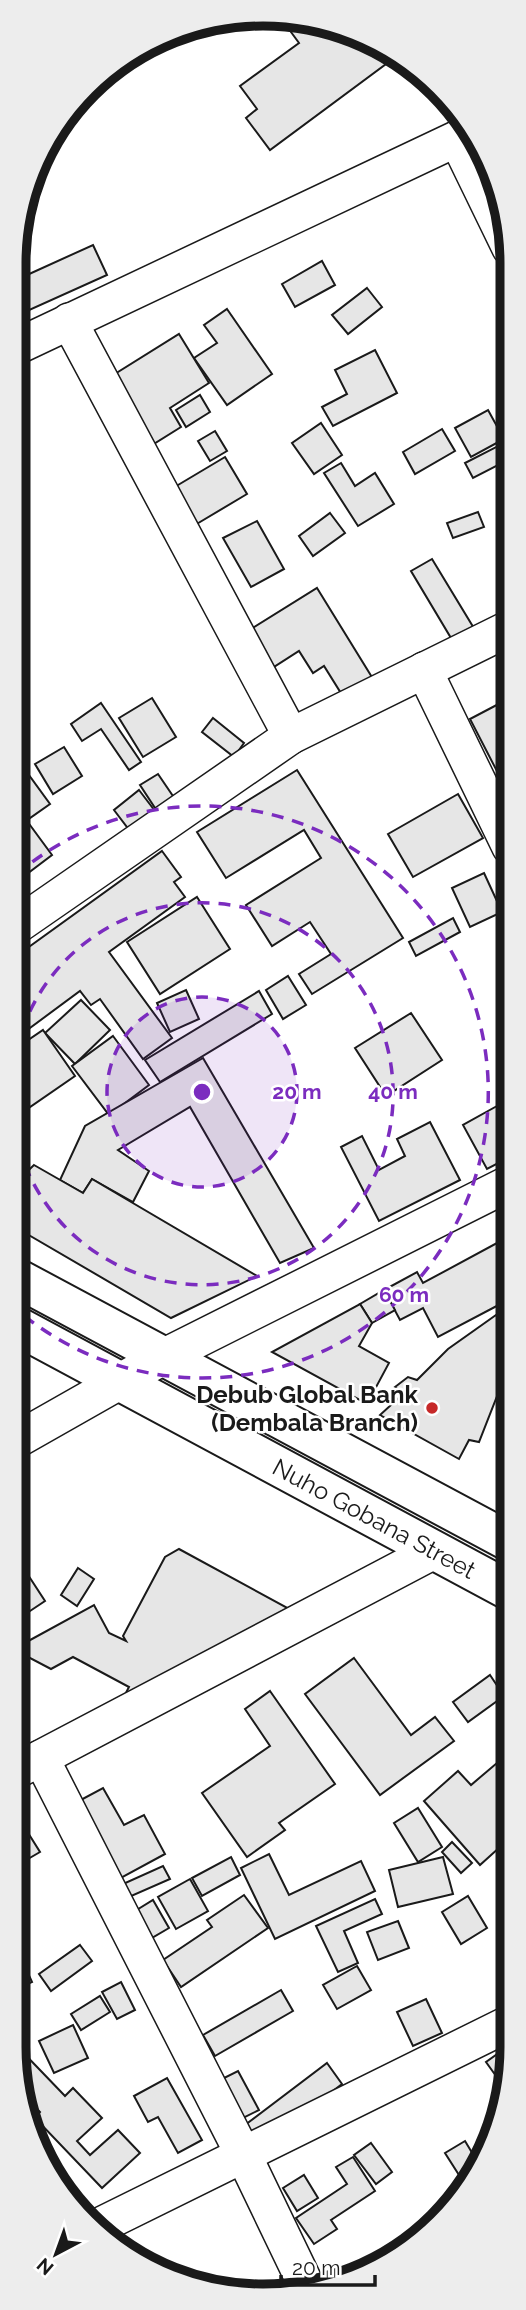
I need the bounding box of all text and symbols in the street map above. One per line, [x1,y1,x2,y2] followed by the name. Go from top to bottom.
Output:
[272,1079,322,1104] text: 20 m
[368,1079,418,1104] text: 40 m
[190,1080,214,1104] centre of rings
[379,1282,429,1307] text: 60 m
[196,1380,419,1437] place label: Debub Global Bank (Dembala Branch)
[424,1400,440,1416] marker: Debub Global Bank (Dembala Branch)
[268,1452,481,1584] street label: Nuho Gobana Street
[21,2219,91,2289] north arrow
[281,2244,376,2288] scale bar
[32,2254,58,2280] text: N
[292,2255,340,2280] text: 20 m

